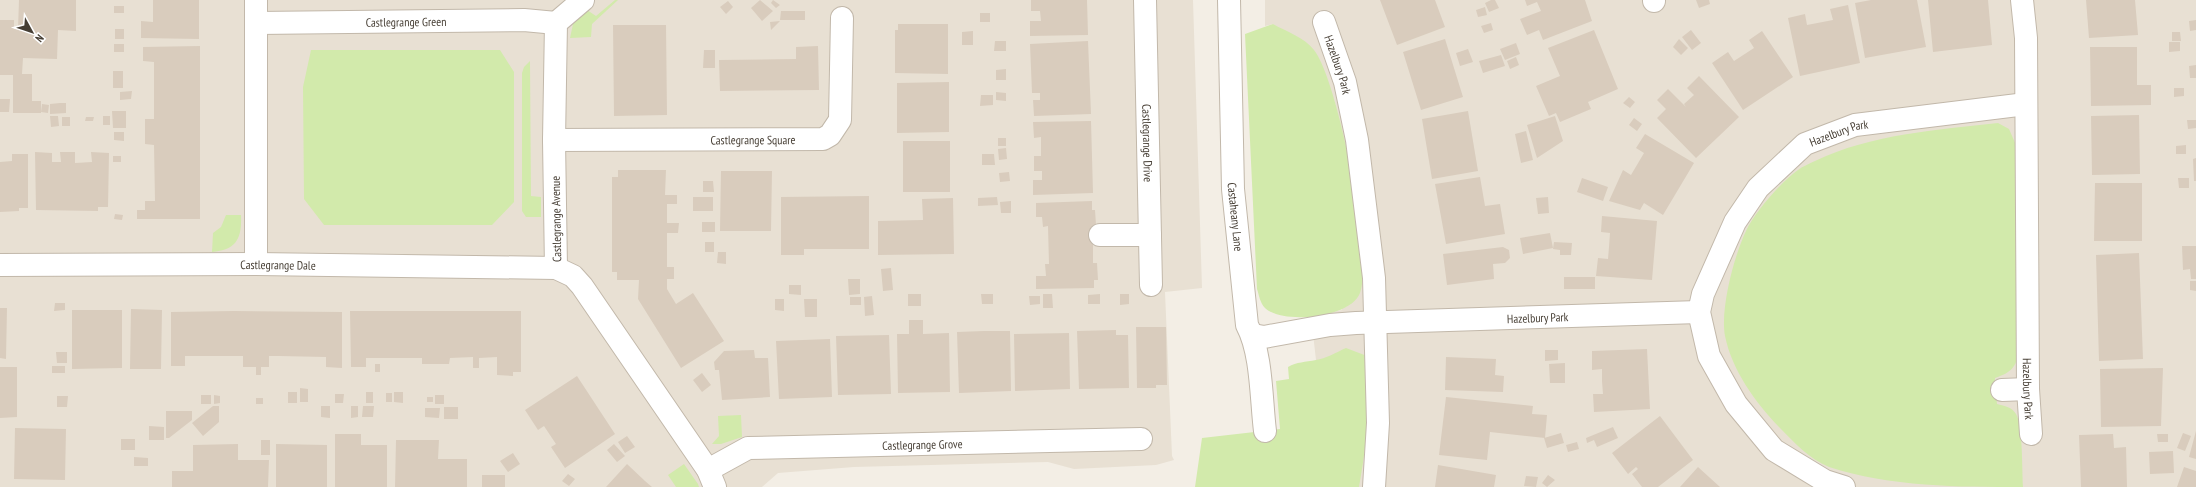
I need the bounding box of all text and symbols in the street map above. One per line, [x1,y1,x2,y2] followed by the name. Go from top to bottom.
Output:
[12,12,52,52] north arrow
[366,13,446,29] street label: Castlegrange Green
[32,32,47,45] text: N
[1322,33,1355,96] street label: Hazelbury Park
[1140,104,1156,182] street label: Castlegrange Drive
[1807,116,1869,149] street label: Hazelbury Park
[710,132,796,147] street label: Castlegrange Square
[548,176,564,262] street label: Castlegrange Avenue
[1225,182,1247,252] street label: Castaheany Lane
[240,256,316,272] street label: Castlegrange Dale
[1507,309,1569,326] street label: Hazelbury Park
[2020,358,2038,420] street label: Hazelbury Park
[882,436,963,452] street label: Castlegrange Grove

